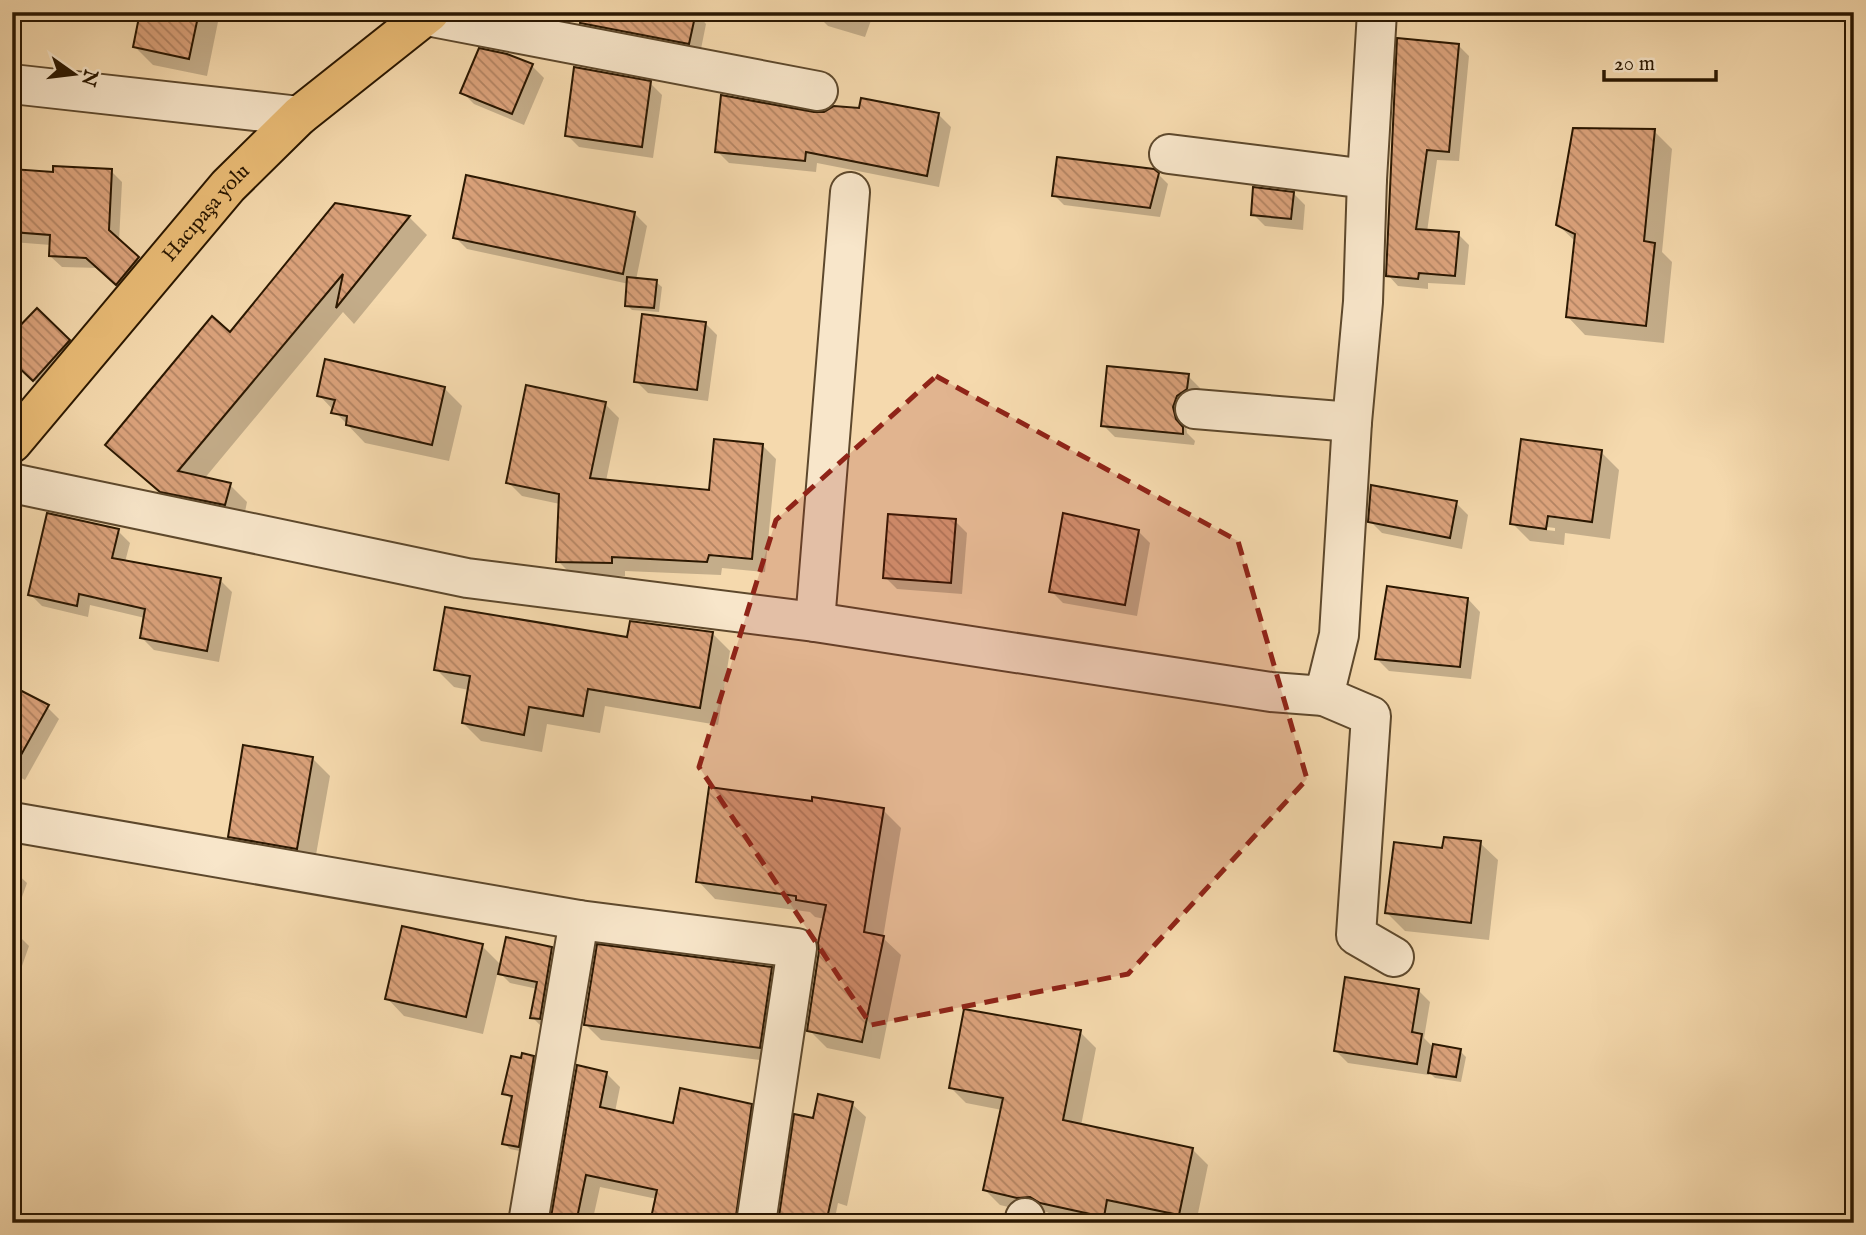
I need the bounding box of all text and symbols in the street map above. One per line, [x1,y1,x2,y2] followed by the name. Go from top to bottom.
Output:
[38,38,108,108] north arrow
[1604,38,1716,82] scale bar
[1614,51,1655,78] text: 20 m
[75,66,102,89] text: N
[156,158,256,268] street label: Hacıpaşa yolu

